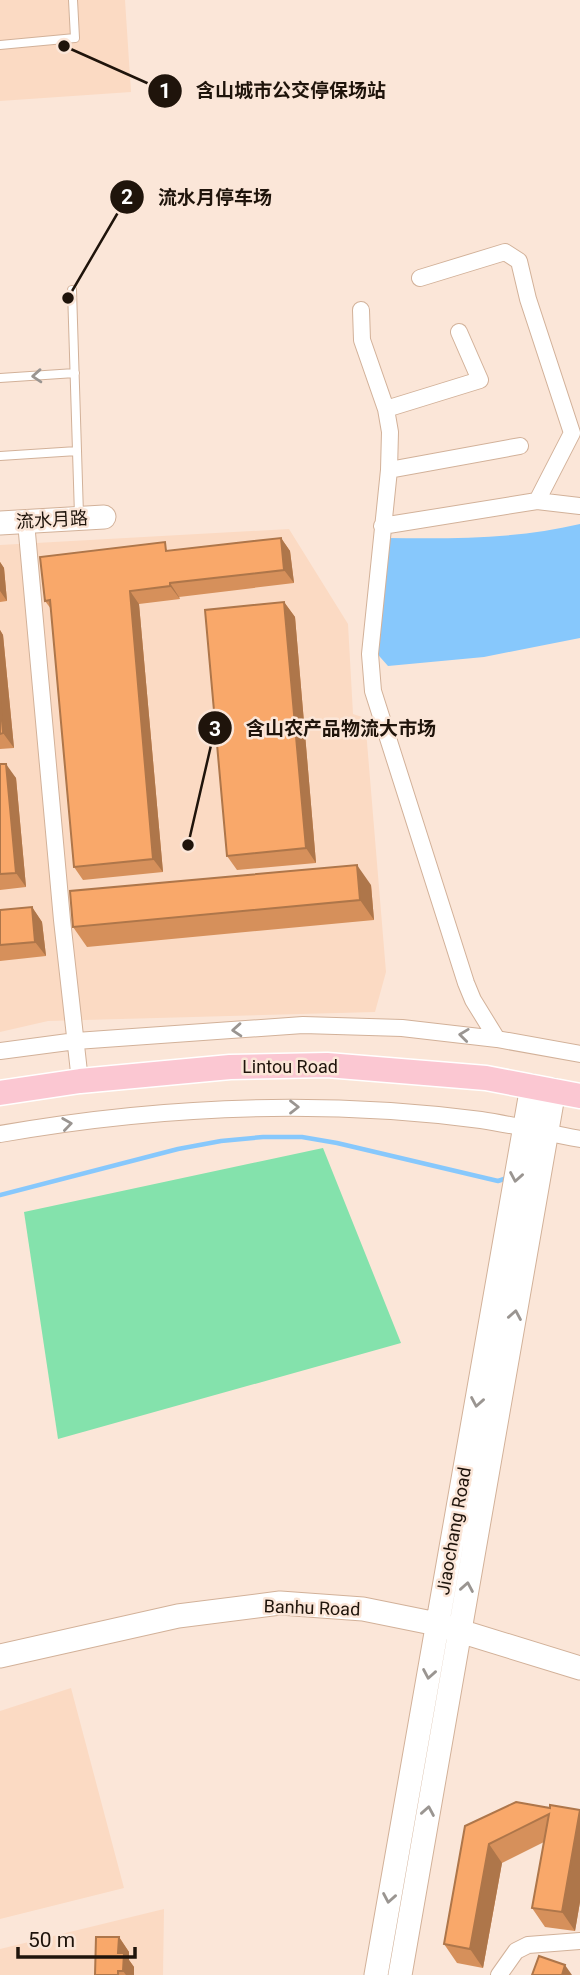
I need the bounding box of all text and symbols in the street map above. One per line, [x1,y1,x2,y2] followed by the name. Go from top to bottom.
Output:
[147,71,400,111] callout: 含山城市公交停保场站
[159,79,171,103] text: 1
[196,79,386,102] text: 含山城市公交停保场站
[109,177,286,217] callout: 流水月停车场
[121,185,133,209] text: 2
[158,186,272,209] text: 流水月停车场
[32,368,43,383] one-way arrow
[15,507,88,532] street label: 流水月路
[197,708,450,748] callout: 含山农产品物流大市场
[209,717,221,741] text: 3
[246,717,436,740] text: 含山农产品物流大市场
[232,1022,243,1037] one-way arrow
[458,1028,470,1043] one-way arrow
[242,1056,338,1077] street label: Lintou Road
[289,1099,300,1115] one-way arrow
[62,1117,73,1132] one-way arrow
[509,1172,524,1183] one-way arrow
[507,1309,522,1321] one-way arrow
[470,1395,485,1407] one-way arrow
[432,1465,475,1596] street label: Jiaochang Road
[459,1581,474,1593] one-way arrow
[263,1595,361,1620] street label: Banhu Road
[422,1668,437,1680] one-way arrow
[420,1805,435,1817] one-way arrow
[382,1892,397,1904] one-way arrow
[18,1916,135,1960] scale bar
[28,1928,75,1952] text: 50 m

